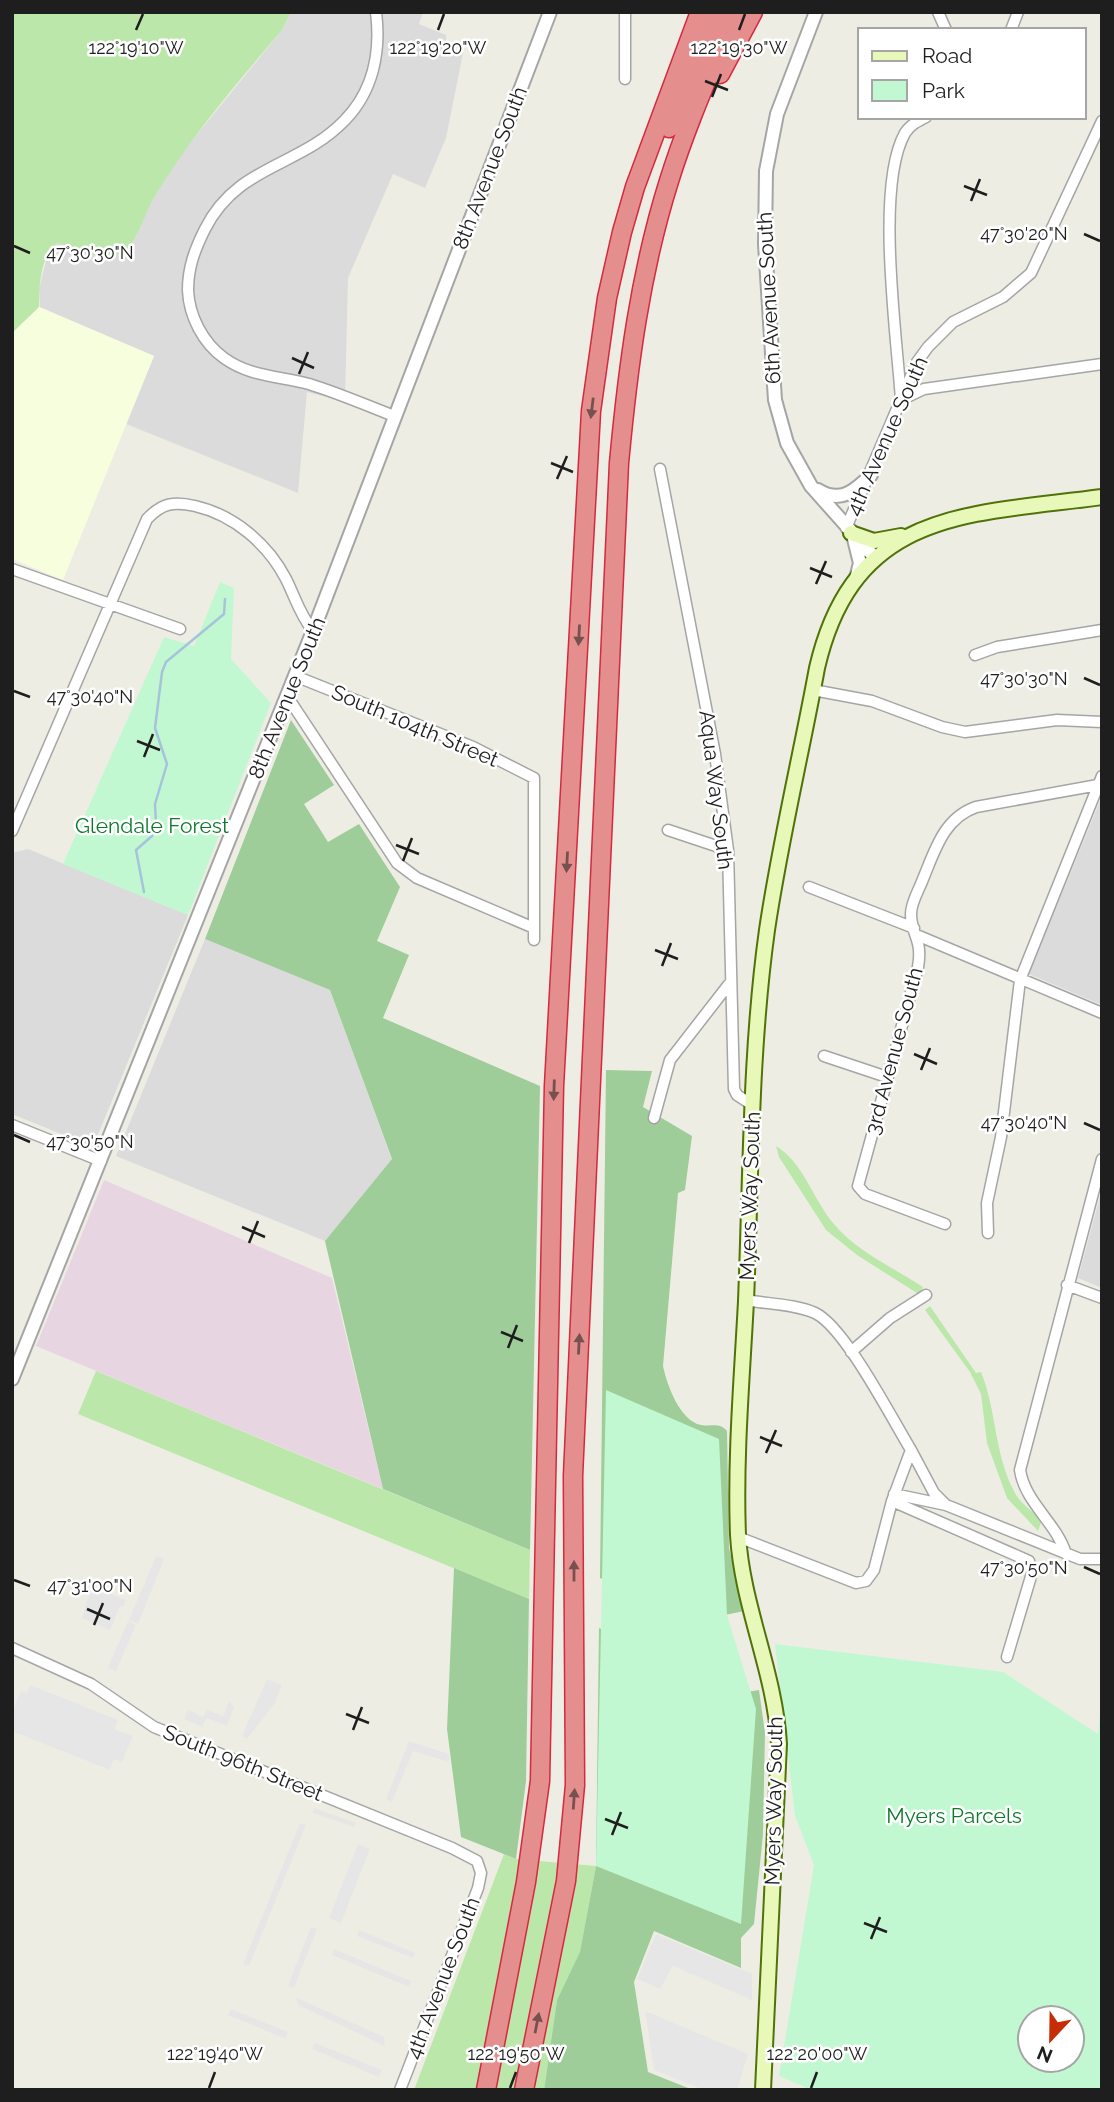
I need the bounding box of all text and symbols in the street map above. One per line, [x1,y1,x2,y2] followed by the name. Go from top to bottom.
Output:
[858,28,1086,119] legend
[88,37,184,58] text: 122°19'10"W
[390,37,487,58] text: 122°19'20"W
[691,37,788,58] text: 122°19'30"W
[922,43,972,68] text: Road
[922,78,965,103] text: Park
[447,83,532,253] street label: 8th Avenue South
[751,211,786,385] street label: 6th Avenue South
[980,223,1068,244] text: 47°30'20"N
[46,242,134,263] text: 47°30'30"N
[840,352,933,519] street label: 4th Avenue South
[586,397,597,419] one-way arrow
[243,613,330,782] street label: 8th Avenue South
[573,625,584,647] one-way arrow
[980,668,1068,689] text: 47°30'30"N
[328,679,502,772] street label: South 104th Street
[47,686,133,707] text: 47°30'40"N
[694,709,739,871] street label: Aqua Way South
[75,813,229,838] park label: Glendale Forest
[561,852,572,874] one-way arrow
[859,965,928,1137] street label: 3rd Avenue South
[548,1079,559,1101] one-way arrow
[734,1111,765,1281] street label: Myers Way South
[981,1112,1067,1133] text: 47°30'40"N
[46,1131,134,1152] text: 47°30'50"N
[574,1333,585,1355] one-way arrow
[980,1557,1068,1578] text: 47°30'50"N
[568,1560,580,1582] one-way arrow
[47,1575,133,1596] text: 47°31'00"N
[760,1716,787,1886] street label: Myers Way South
[160,1719,327,1806] street label: South 96th Street
[569,1787,580,1809] one-way arrow
[886,1803,1022,1828] park label: Myers Parcels
[400,1893,485,2062] street label: 4th Avenue South
[1016,2004,1086,2074] north arrow
[532,2012,543,2034] one-way arrow
[1034,2042,1055,2068] text: N
[167,2043,263,2064] text: 122°19'40"W
[468,2043,565,2064] text: 122°19'50"W
[767,2043,868,2064] text: 122°20'00"W

